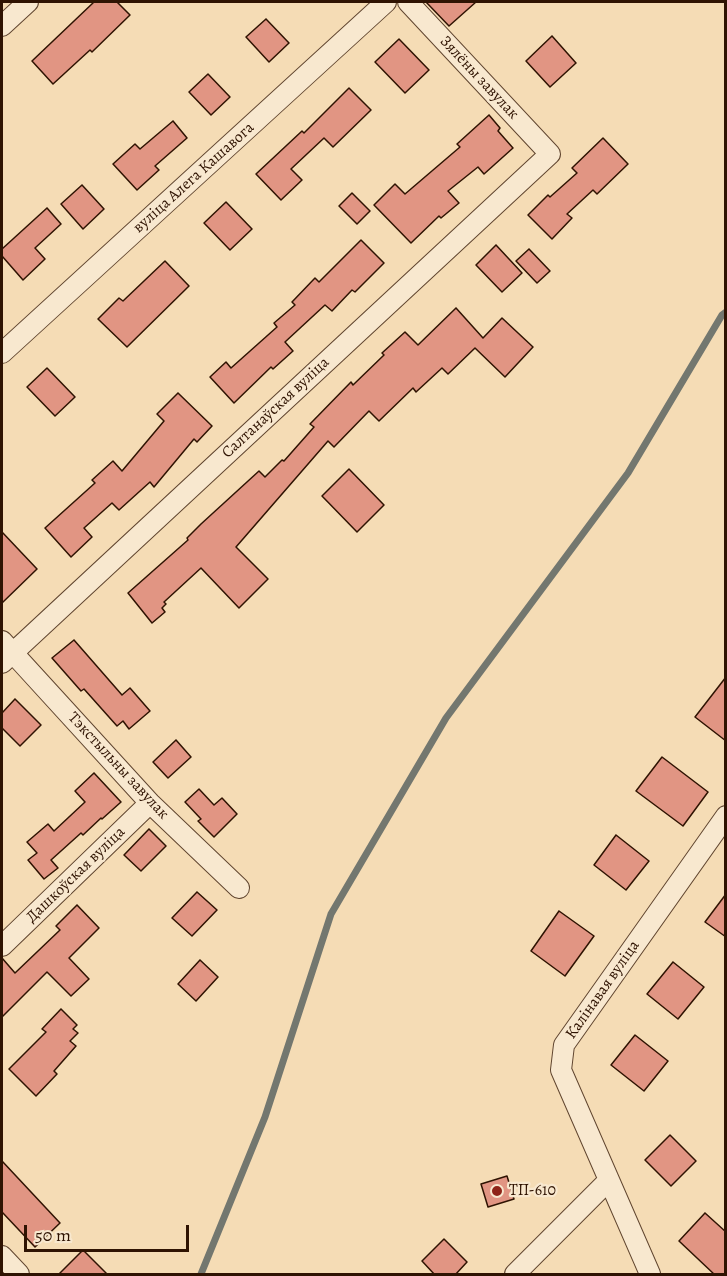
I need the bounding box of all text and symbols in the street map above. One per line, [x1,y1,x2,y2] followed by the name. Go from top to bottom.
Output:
[435,32,523,124] street label: Зялёны завулак
[130,119,258,237] street label: вуліца Алега Кашавога
[218,353,334,463] street label: Салтанаўская вуліца
[63,708,173,824] street label: Тэкстыльны завулак
[22,823,130,927] street label: Дашкоўская вуліца
[562,937,644,1043] street label: Калінавая вуліца
[509,1181,556,1201] place label: ТП-610
[490,1184,504,1198] marker: ТП-610
[27,1213,192,1251] scale bar
[35,1223,71,1247] text: 50 m

